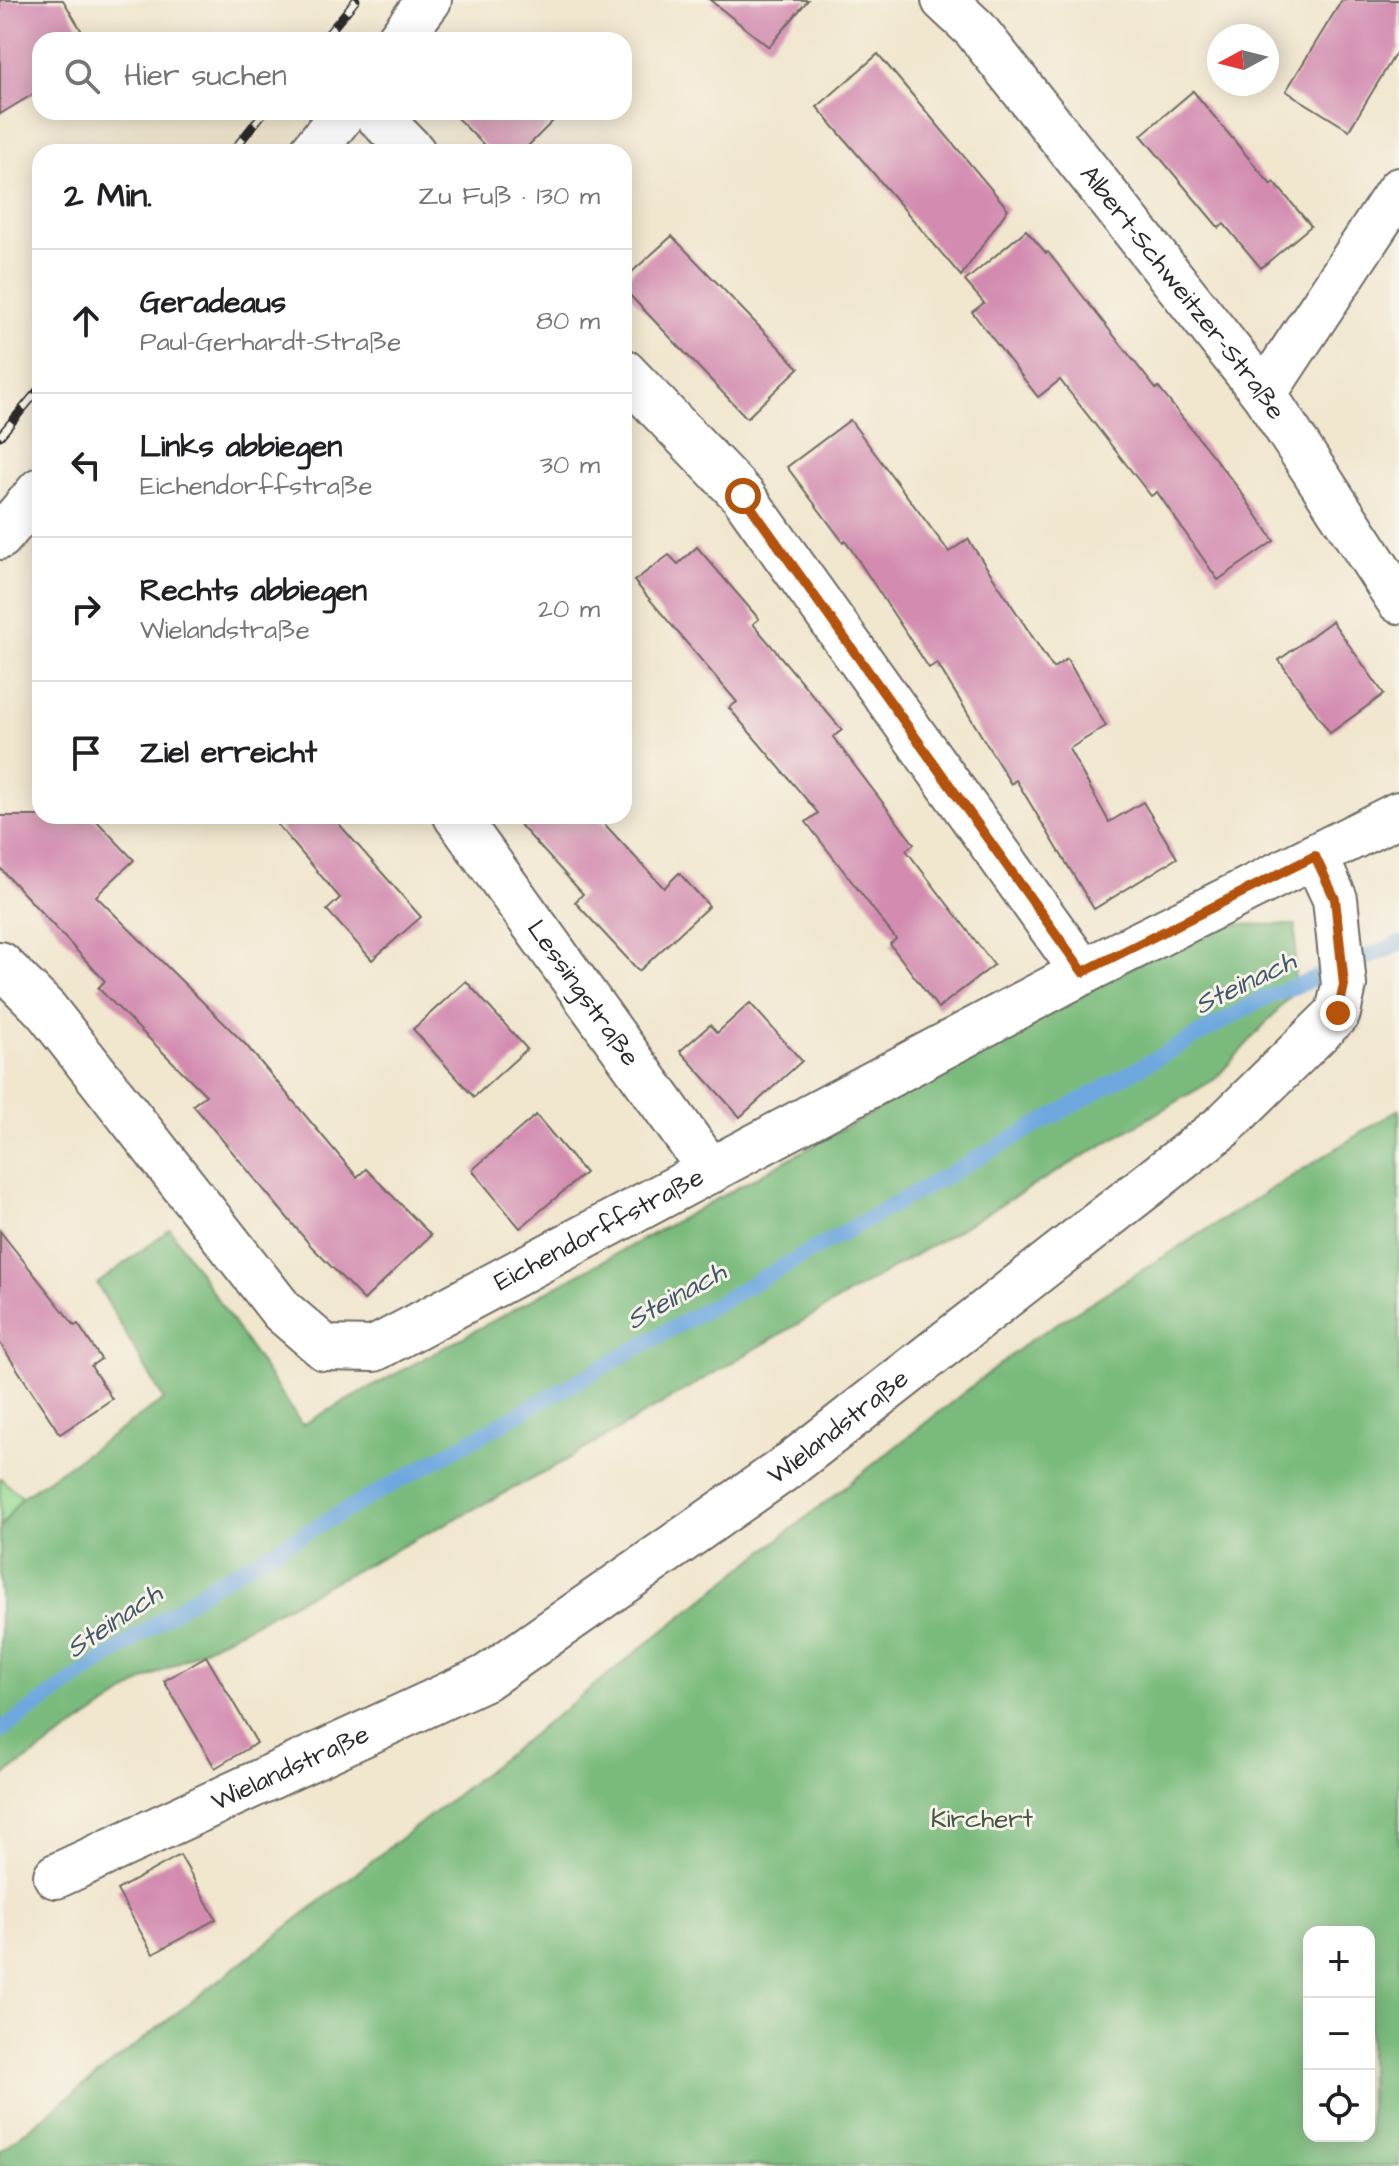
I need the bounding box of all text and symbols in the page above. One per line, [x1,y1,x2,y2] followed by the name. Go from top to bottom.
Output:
[1207,24,1279,96] north arrow
[32,32,632,120] search box
[60,54,104,98] icon: search
[124,55,287,97] text: Hier suchen
[1071,158,1294,427] street label: Albert-Schweitzer-Straße
[64,172,152,220] text: 2 Min.
[418,178,600,214] text: Zu Fuß · 130 m
[140,282,286,324] text: Geradeaus
[64,299,108,343] icon: ahead
[536,303,600,339] text: 80 m
[140,324,401,360] text: Paul-Gerhardt-Straße
[140,426,342,468] text: Links abbiegen
[64,443,108,487] icon: left
[540,447,600,483] text: 30 m
[140,468,373,504] text: Eichendorffstraße
[725,478,761,514] route start
[140,570,367,612] text: Rechts abbiegen
[64,587,108,631] icon: right
[538,591,600,627] text: 20 m
[140,612,310,648] text: Wielandstraße
[64,731,108,775] icon: arrive
[140,732,317,774] text: Ziel erreicht
[518,913,648,1074] street label: Lessingstraße
[1188,941,1303,1024] water label: Steinach
[1320,995,1356,1031] route end
[488,1159,710,1300] street label: Eichendorffstraße
[619,1252,734,1339] water label: Steinach
[760,1361,916,1493] street label: Wielandstraße
[58,1574,171,1668] water label: Steinach
[206,1716,375,1820] street label: Wielandstraße
[931,1801,1034,1837] park label: Kirchert
[1303,1926,1375,2142] map controls
[1303,1926,1375,1998] button: +
[1303,1998,1375,2070] button: −
[1303,2070,1375,2142] button: locate

